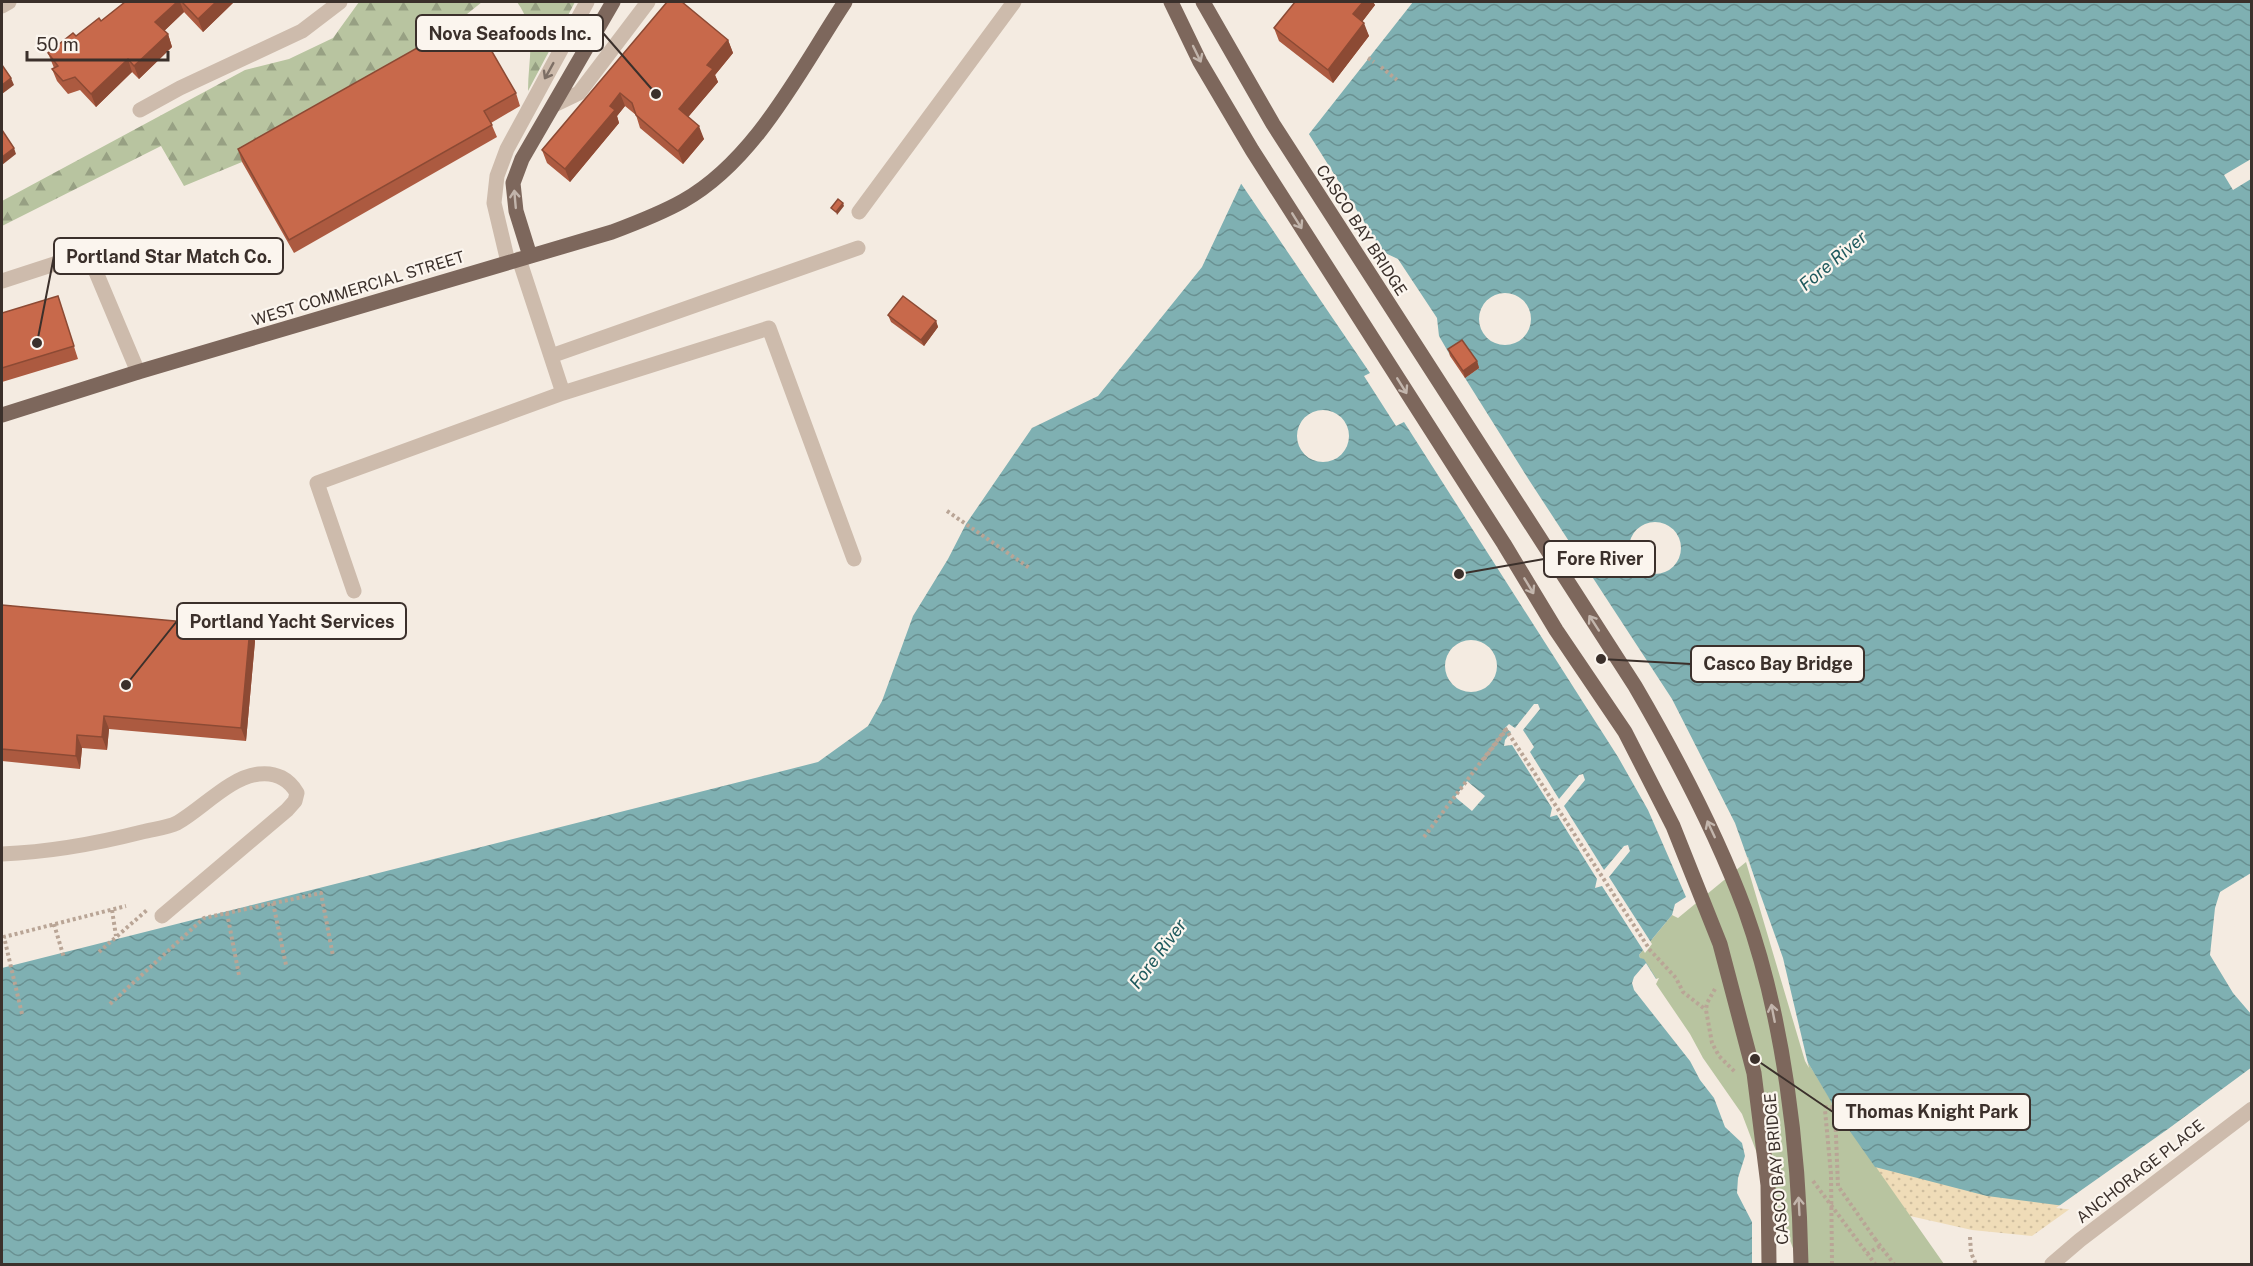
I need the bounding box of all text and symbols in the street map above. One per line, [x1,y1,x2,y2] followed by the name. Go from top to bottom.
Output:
[416,15,603,51] callout: Nova Seafoods Inc.
[428,23,592,44] text: Nova Seafoods Inc.
[27,24,168,62] scale bar
[36,34,79,55] text: 50 m
[1191,45,1203,63] one-way arrow
[543,62,554,80] one-way arrow
[1312,161,1411,299] street label: CASCO BAY BRIDGE
[509,190,520,210] one-way arrow
[1292,212,1304,229] one-way arrow
[1795,226,1871,295] water label: Fore River
[54,238,283,274] callout: Portland Star Match Co.
[66,246,272,267] text: Portland Star Match Co.
[249,247,467,330] street label: WEST COMMERCIAL STREET
[1395,377,1408,394] one-way arrow
[1544,541,1655,577] callout: Fore River
[1557,548,1644,569] text: Fore River
[1523,577,1535,594] one-way arrow
[177,603,406,639] callout: Portland Yacht Services
[189,611,395,632] text: Portland Yacht Services
[1588,614,1601,631] one-way arrow
[1691,646,1864,682] callout: Casco Bay Bridge
[1703,653,1853,674] text: Casco Bay Bridge
[1705,820,1716,838] one-way arrow
[1125,915,1191,993] water label: Fore River
[1767,1004,1778,1023] one-way arrow
[1760,1092,1793,1246] street label: CASCO BAY BRIDGE
[1833,1094,2030,1130] callout: Thomas Knight Park
[1846,1101,2019,1122] text: Thomas Knight Park
[2073,1116,2208,1227] street label: ANCHORAGE PLACE
[1793,1197,1804,1217] one-way arrow

